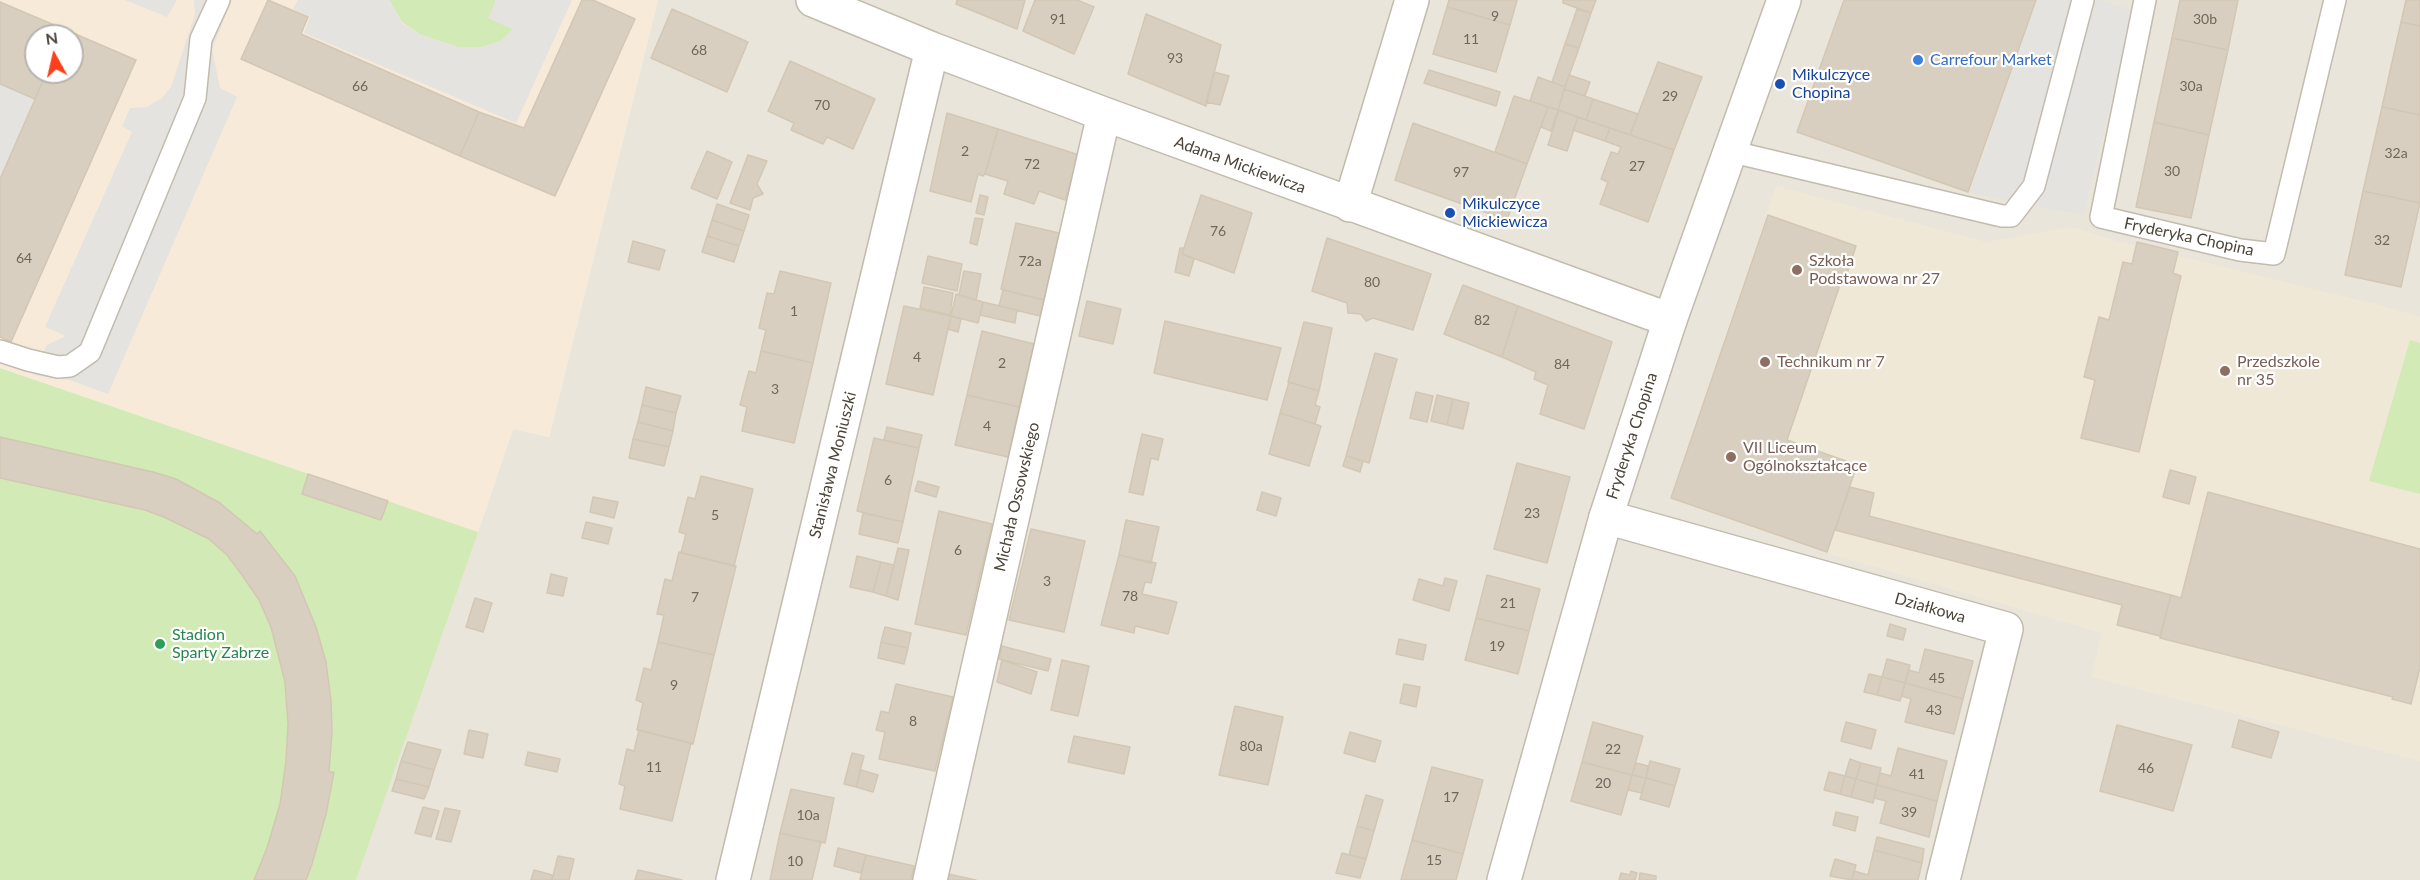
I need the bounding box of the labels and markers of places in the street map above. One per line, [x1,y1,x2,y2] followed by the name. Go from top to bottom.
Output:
[1930,50,2052,70] place label: Carrefour Market
[1911,53,1925,67] marker: Carrefour Market
[1792,65,1870,103] place label: Mikulczyce Chopina
[1773,77,1787,91] marker: Mikulczyce Chopina
[1462,194,1548,232] place label: Mikulczyce Mickiewicza
[1443,206,1457,220] marker: Mikulczyce Mickiewicza
[1809,251,1940,289] place label: Szkoła Podstawowa nr 27
[1790,263,1804,277] marker: Szkoła Podstawowa nr 27
[1777,352,1885,372] place label: Technikum nr 7
[2237,352,2320,390] place label: Przedszkole nr 35
[1758,355,1772,369] marker: Technikum nr 7
[2218,364,2232,378] marker: Przedszkole nr 35
[1743,438,1867,476] place label: VII Liceum Ogólnokształcące
[1724,450,1738,464] marker: VII Liceum Ogólnokształcące
[172,625,269,663] place label: Stadion Sparty Zabrze
[153,637,167,651] marker: Stadion Sparty Zabrze

